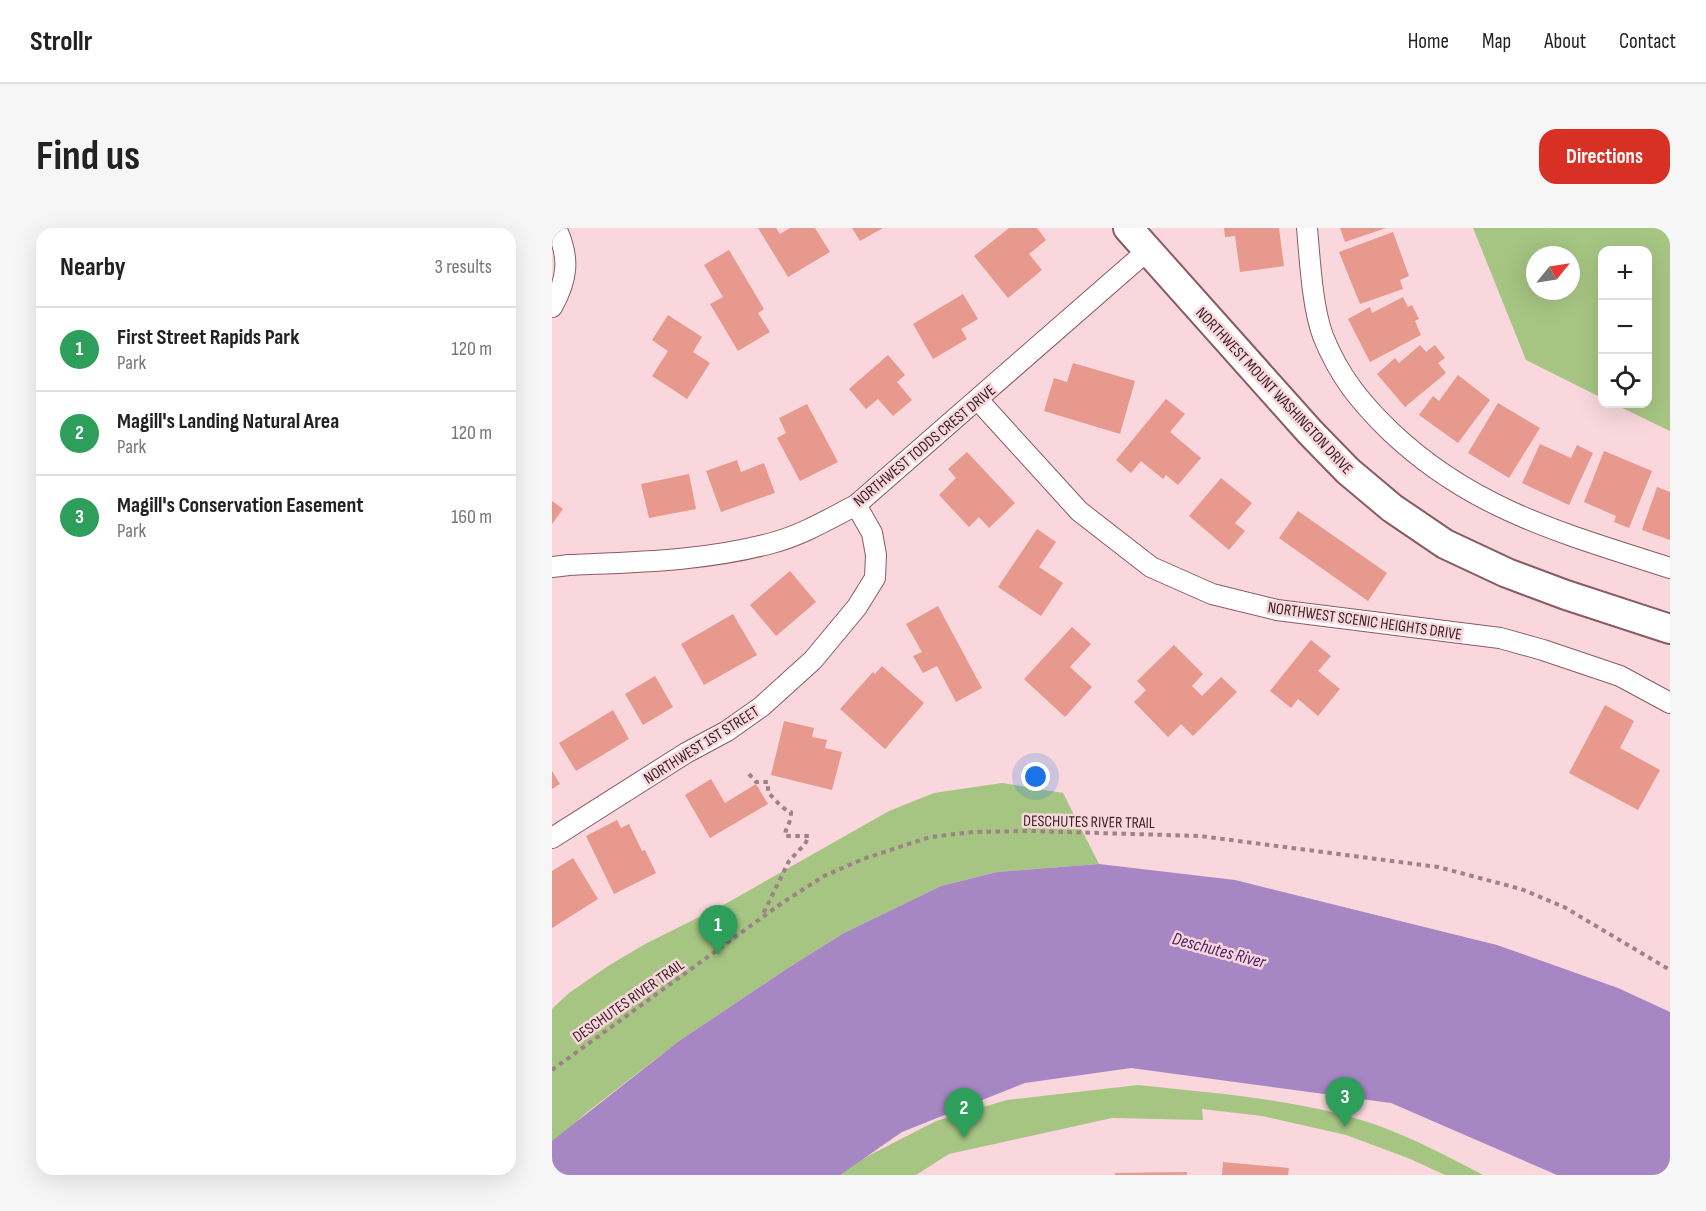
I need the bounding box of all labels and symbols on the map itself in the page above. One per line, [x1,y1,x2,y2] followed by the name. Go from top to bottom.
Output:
[1526,246,1580,300] north arrow
[1191,304,1356,478] street label: NORTHWEST MOUNT WASHINGTON DRIVE
[850,381,1000,511] street label: NORTHWEST TODDS CREST DRIVE
[1267,598,1463,645] street label: NORTHWEST SCENIC HEIGHTS DRIVE
[641,702,763,788] street label: NORTHWEST 1ST STREET
[1021,762,1050,791] your location
[1023,812,1155,833] street label: DESCHUTES RIVER TRAIL
[698,906,738,955] pin: 1
[1170,928,1269,973] water label: Deschutes River
[569,956,688,1047] street label: DESCHUTES RIVER TRAIL
[1326,1078,1364,1127] pin: 3
[944,1088,984,1138] pin: 2

